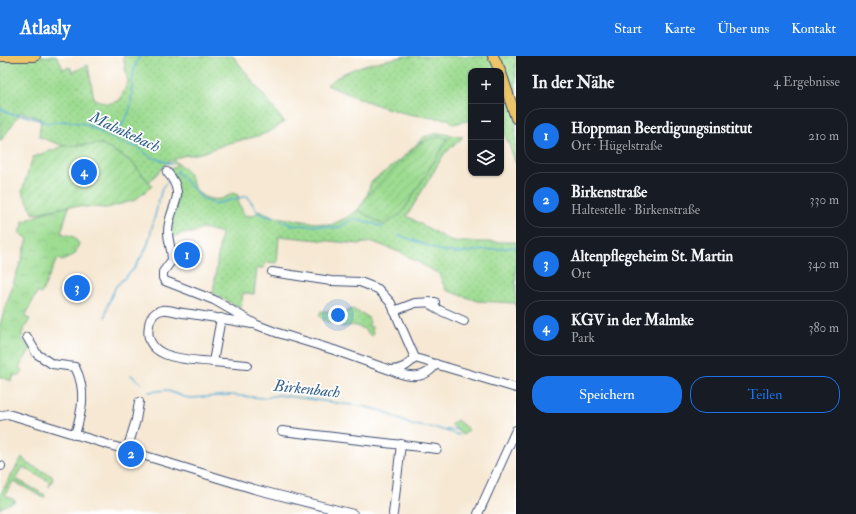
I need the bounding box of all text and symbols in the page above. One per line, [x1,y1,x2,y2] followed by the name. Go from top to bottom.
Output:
[20,16,71,40] text: Atlasly
[614,20,642,37] text: Start
[664,20,695,37] text: Karte
[717,20,769,37] text: Über uns
[791,20,836,37] text: Kontakt
[468,68,504,176] map controls
[468,68,504,104] button: +
[532,72,614,93] text: In der Nähe
[773,74,840,90] text: 4 Ergebnisse
[468,104,504,140] button: −
[86,107,163,157] water label: Malmkebach
[571,119,752,138] text: Hoppman Beerdigungsinstitut
[544,128,548,144] text: 1
[808,128,839,144] text: 210 m
[571,138,662,154] text: Ort · Hügelstraße
[468,140,504,176] button: layers
[71,157,97,187] pin: 4
[571,183,647,202] text: Birkenstraße
[543,192,549,208] text: 2
[810,192,839,208] text: 330 m
[571,202,700,218] text: Haltestelle · Birkenstraße
[174,240,200,270] pin: 1
[571,247,733,266] text: Altenpflegeheim St. Martin
[544,256,549,272] text: 3
[808,256,839,272] text: 340 m
[571,266,591,282] text: Ort
[64,273,90,303] pin: 3
[328,305,348,325] your location
[571,311,694,330] text: KGV in der Malmke
[542,320,550,336] text: 4
[808,320,839,336] text: 380 m
[571,330,595,346] text: Park
[272,375,341,402] water label: Birkenbach
[532,376,682,413] button: Speichern
[690,376,840,413] button: Teilen
[118,439,144,469] pin: 2

